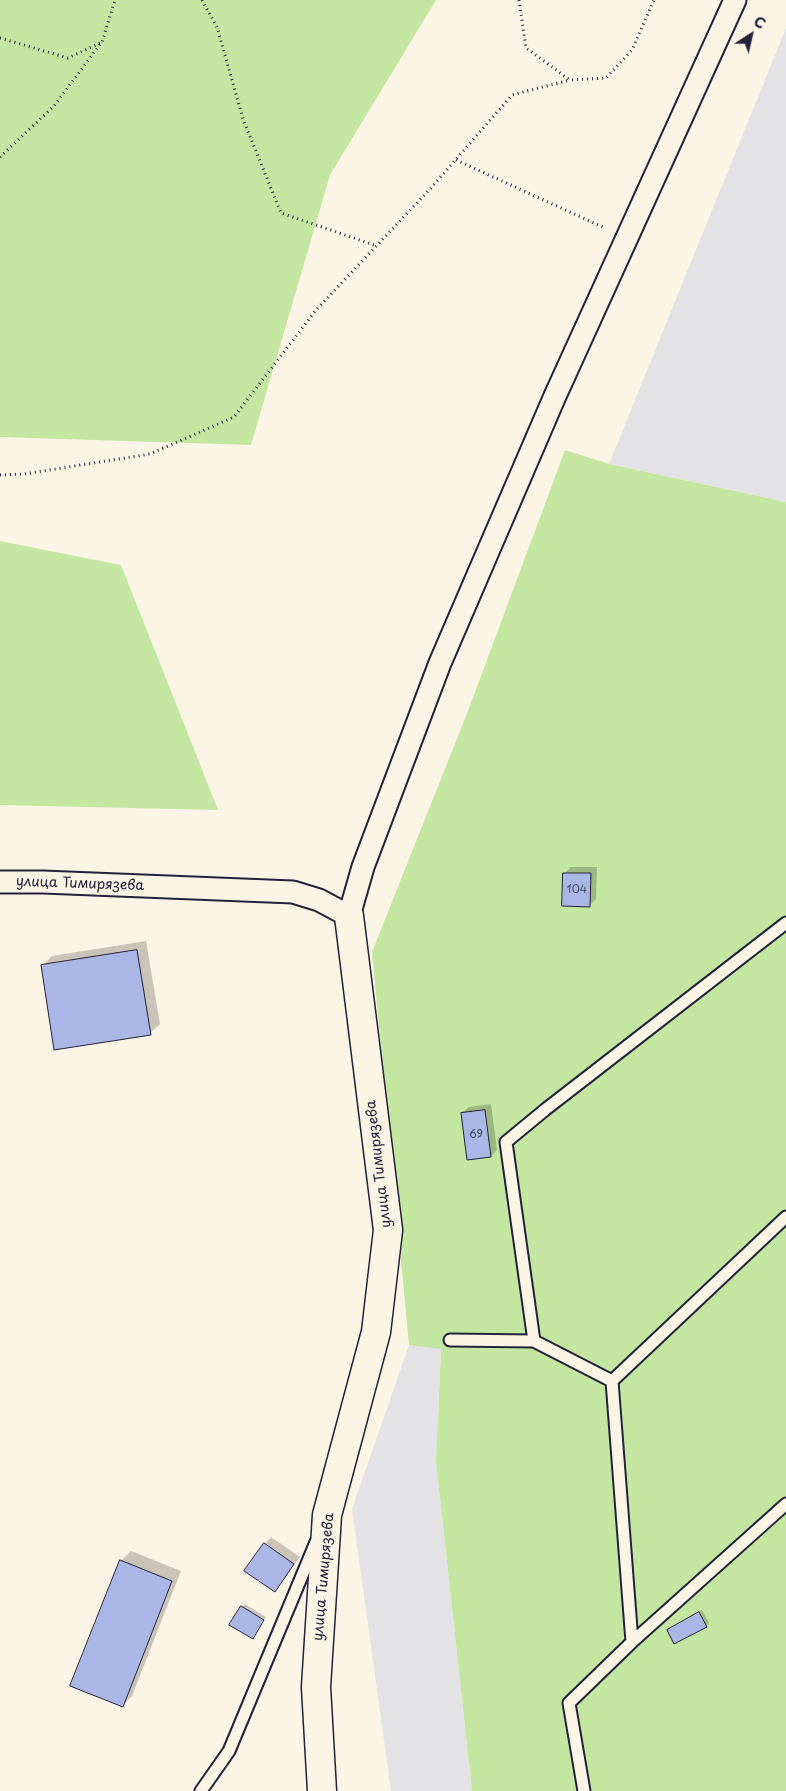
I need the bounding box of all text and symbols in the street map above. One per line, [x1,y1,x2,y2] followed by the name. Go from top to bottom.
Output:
[726,10,776,60] north arrow
[750,11,770,34] text: С
[16,873,144,895] street label: улица Тимирязева
[567,883,587,897] house number: 104
[363,1099,395,1229] street label: улица Тимирязева
[469,1128,483,1142] house number: 69
[310,1512,338,1642] street label: улица Тимирязева

